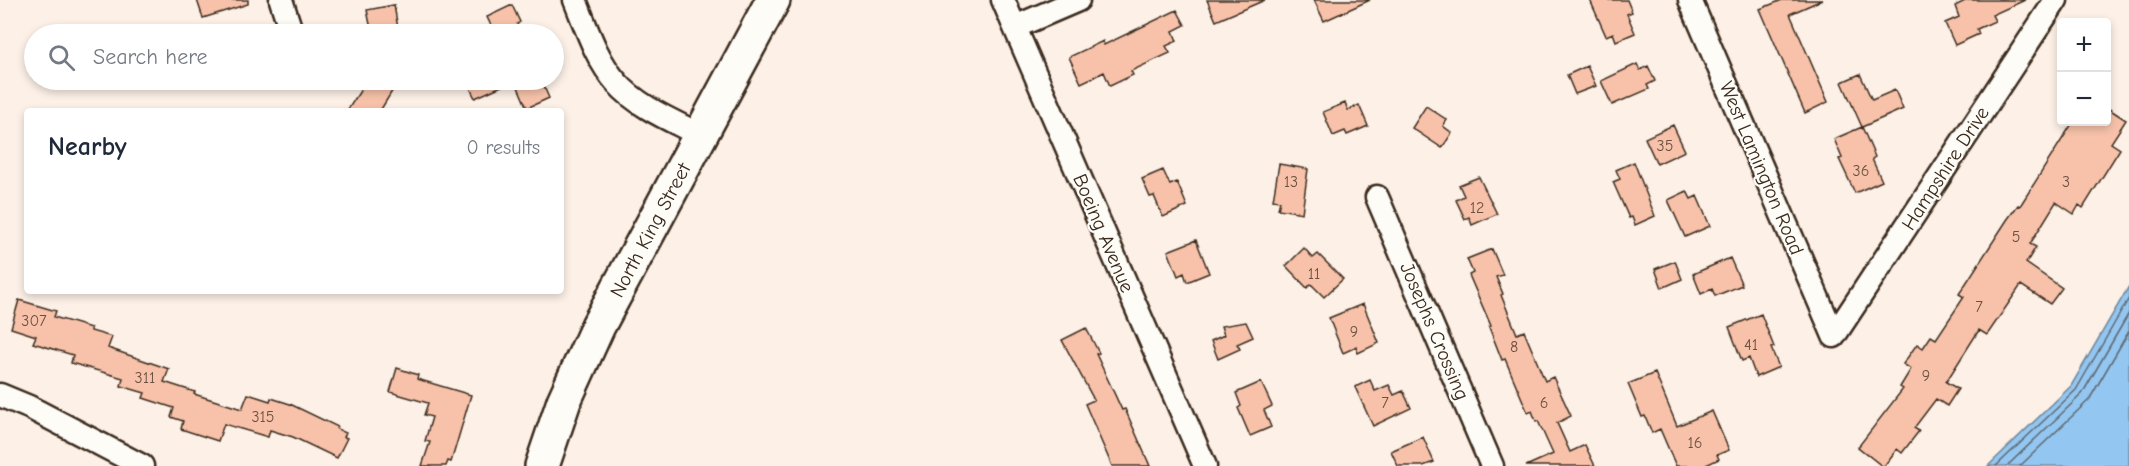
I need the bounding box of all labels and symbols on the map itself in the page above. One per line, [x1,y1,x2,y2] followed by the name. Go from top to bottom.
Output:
[1715,78,1808,258] street label: West Lamington Road
[1897,102,1994,234] street label: Hampshire Drive
[1657,137,1673,155] house number: 35
[605,158,696,301] street label: North King Street
[1853,162,1869,180] house number: 36
[1068,170,1139,296] street label: Boeing Avenue
[1284,173,1298,191] house number: 13
[2062,173,2070,191] house number: 3
[1470,199,1484,217] house number: 12
[2012,228,2020,246] house number: 5
[1395,259,1474,404] street label: Josephs Crossing
[1308,265,1320,283] house number: 11
[1975,298,1983,316] house number: 7
[21,312,47,330] house number: 307
[1350,323,1358,341] house number: 9
[1744,336,1758,354] house number: 41
[1510,338,1518,356] house number: 8
[1922,367,1930,385] house number: 9
[135,369,155,387] house number: 311
[1381,394,1389,412] house number: 7
[1540,394,1548,412] house number: 6
[251,408,275,426] house number: 315
[1687,434,1703,452] house number: 16

